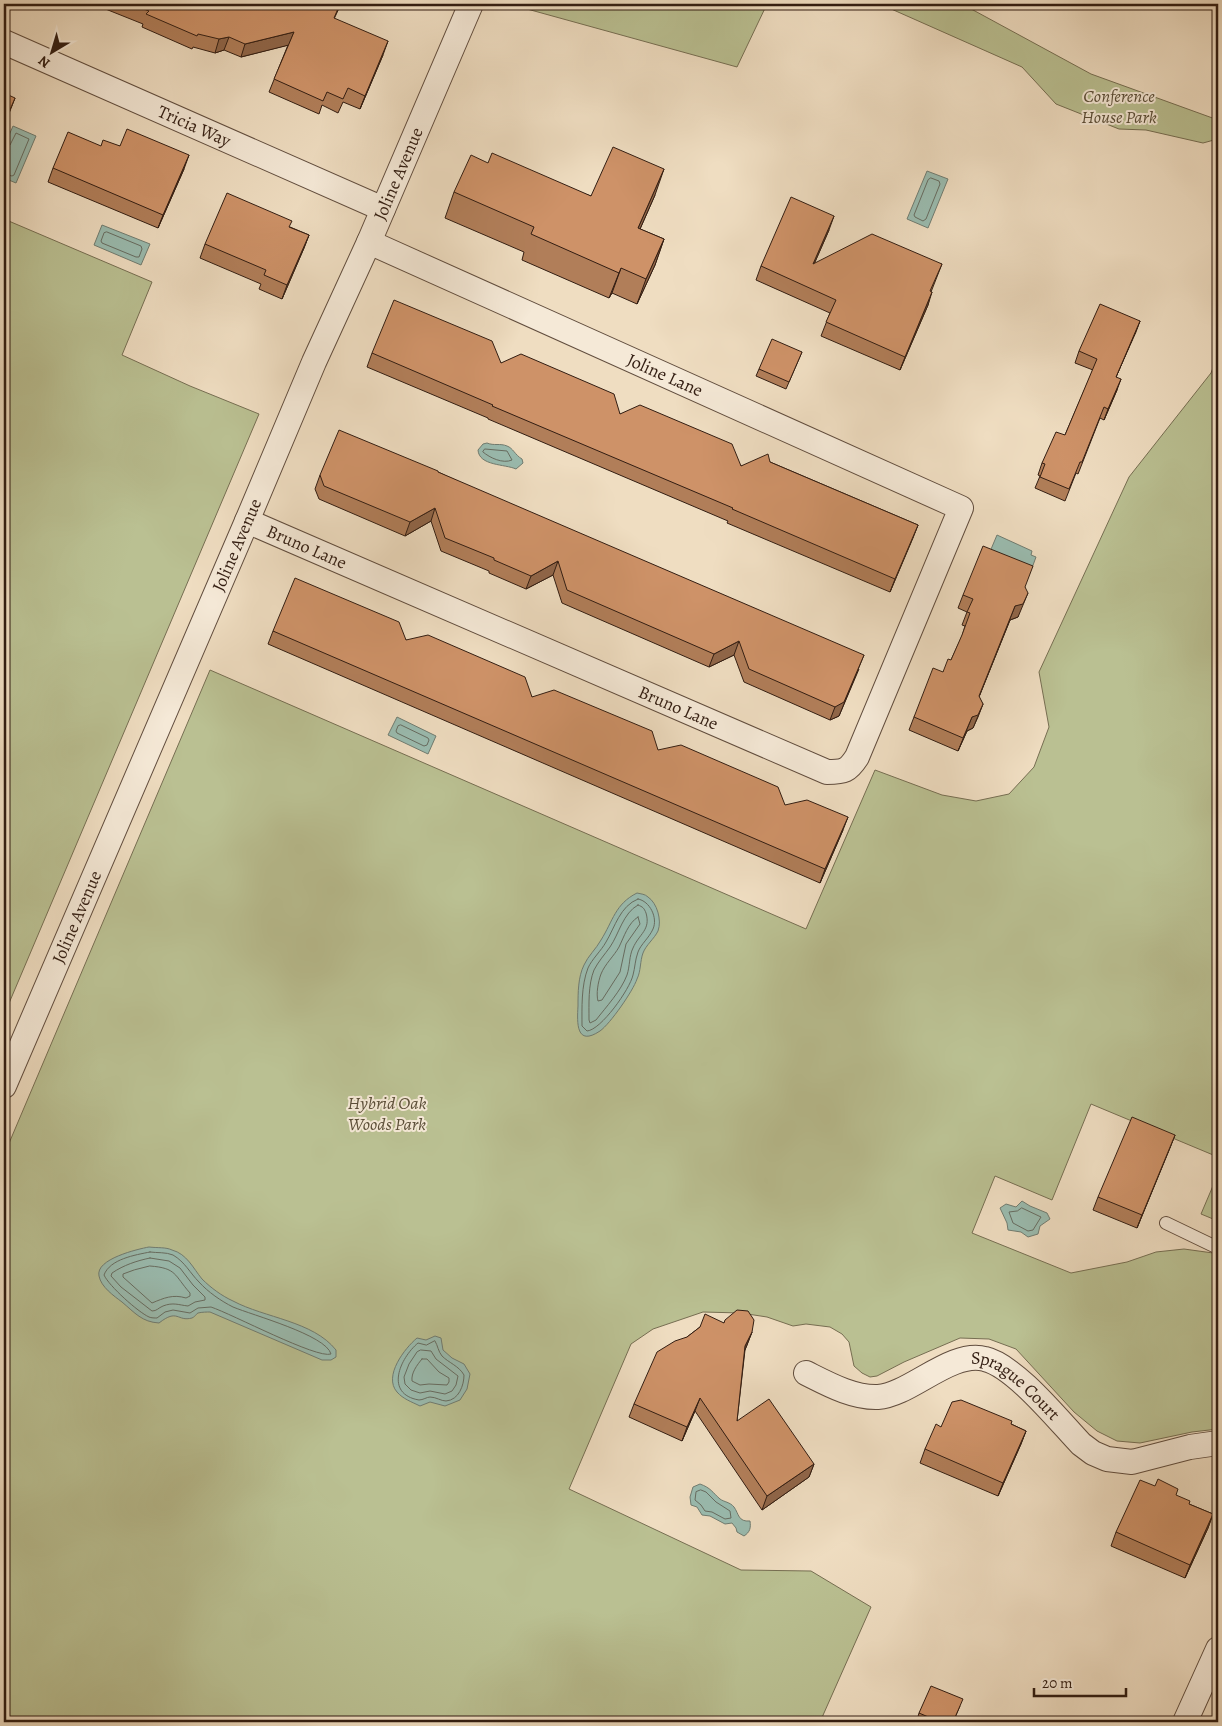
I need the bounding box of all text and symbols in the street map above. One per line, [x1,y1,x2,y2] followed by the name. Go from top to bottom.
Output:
[28,28,78,78] north arrow
[34,51,54,72] text: N
[1081,84,1157,129] park label: Conference House Park
[154,99,235,153] street label: Tricia Way
[368,123,429,224] street label: Joline Avenue
[623,348,707,402] street label: Joline Lane
[206,495,267,595] street label: Joline Avenue
[263,519,350,575] street label: Bruno Lane
[635,680,722,736] street label: Bruno Lane
[46,867,107,967] street label: Joline Avenue
[347,1091,427,1136] park label: Hybrid Oak Woods Park
[971,1346,1066,1425] street label: Sprague Court
[1034,1666,1127,1698] scale bar
[1042,1673,1073,1693] text: 20 m

